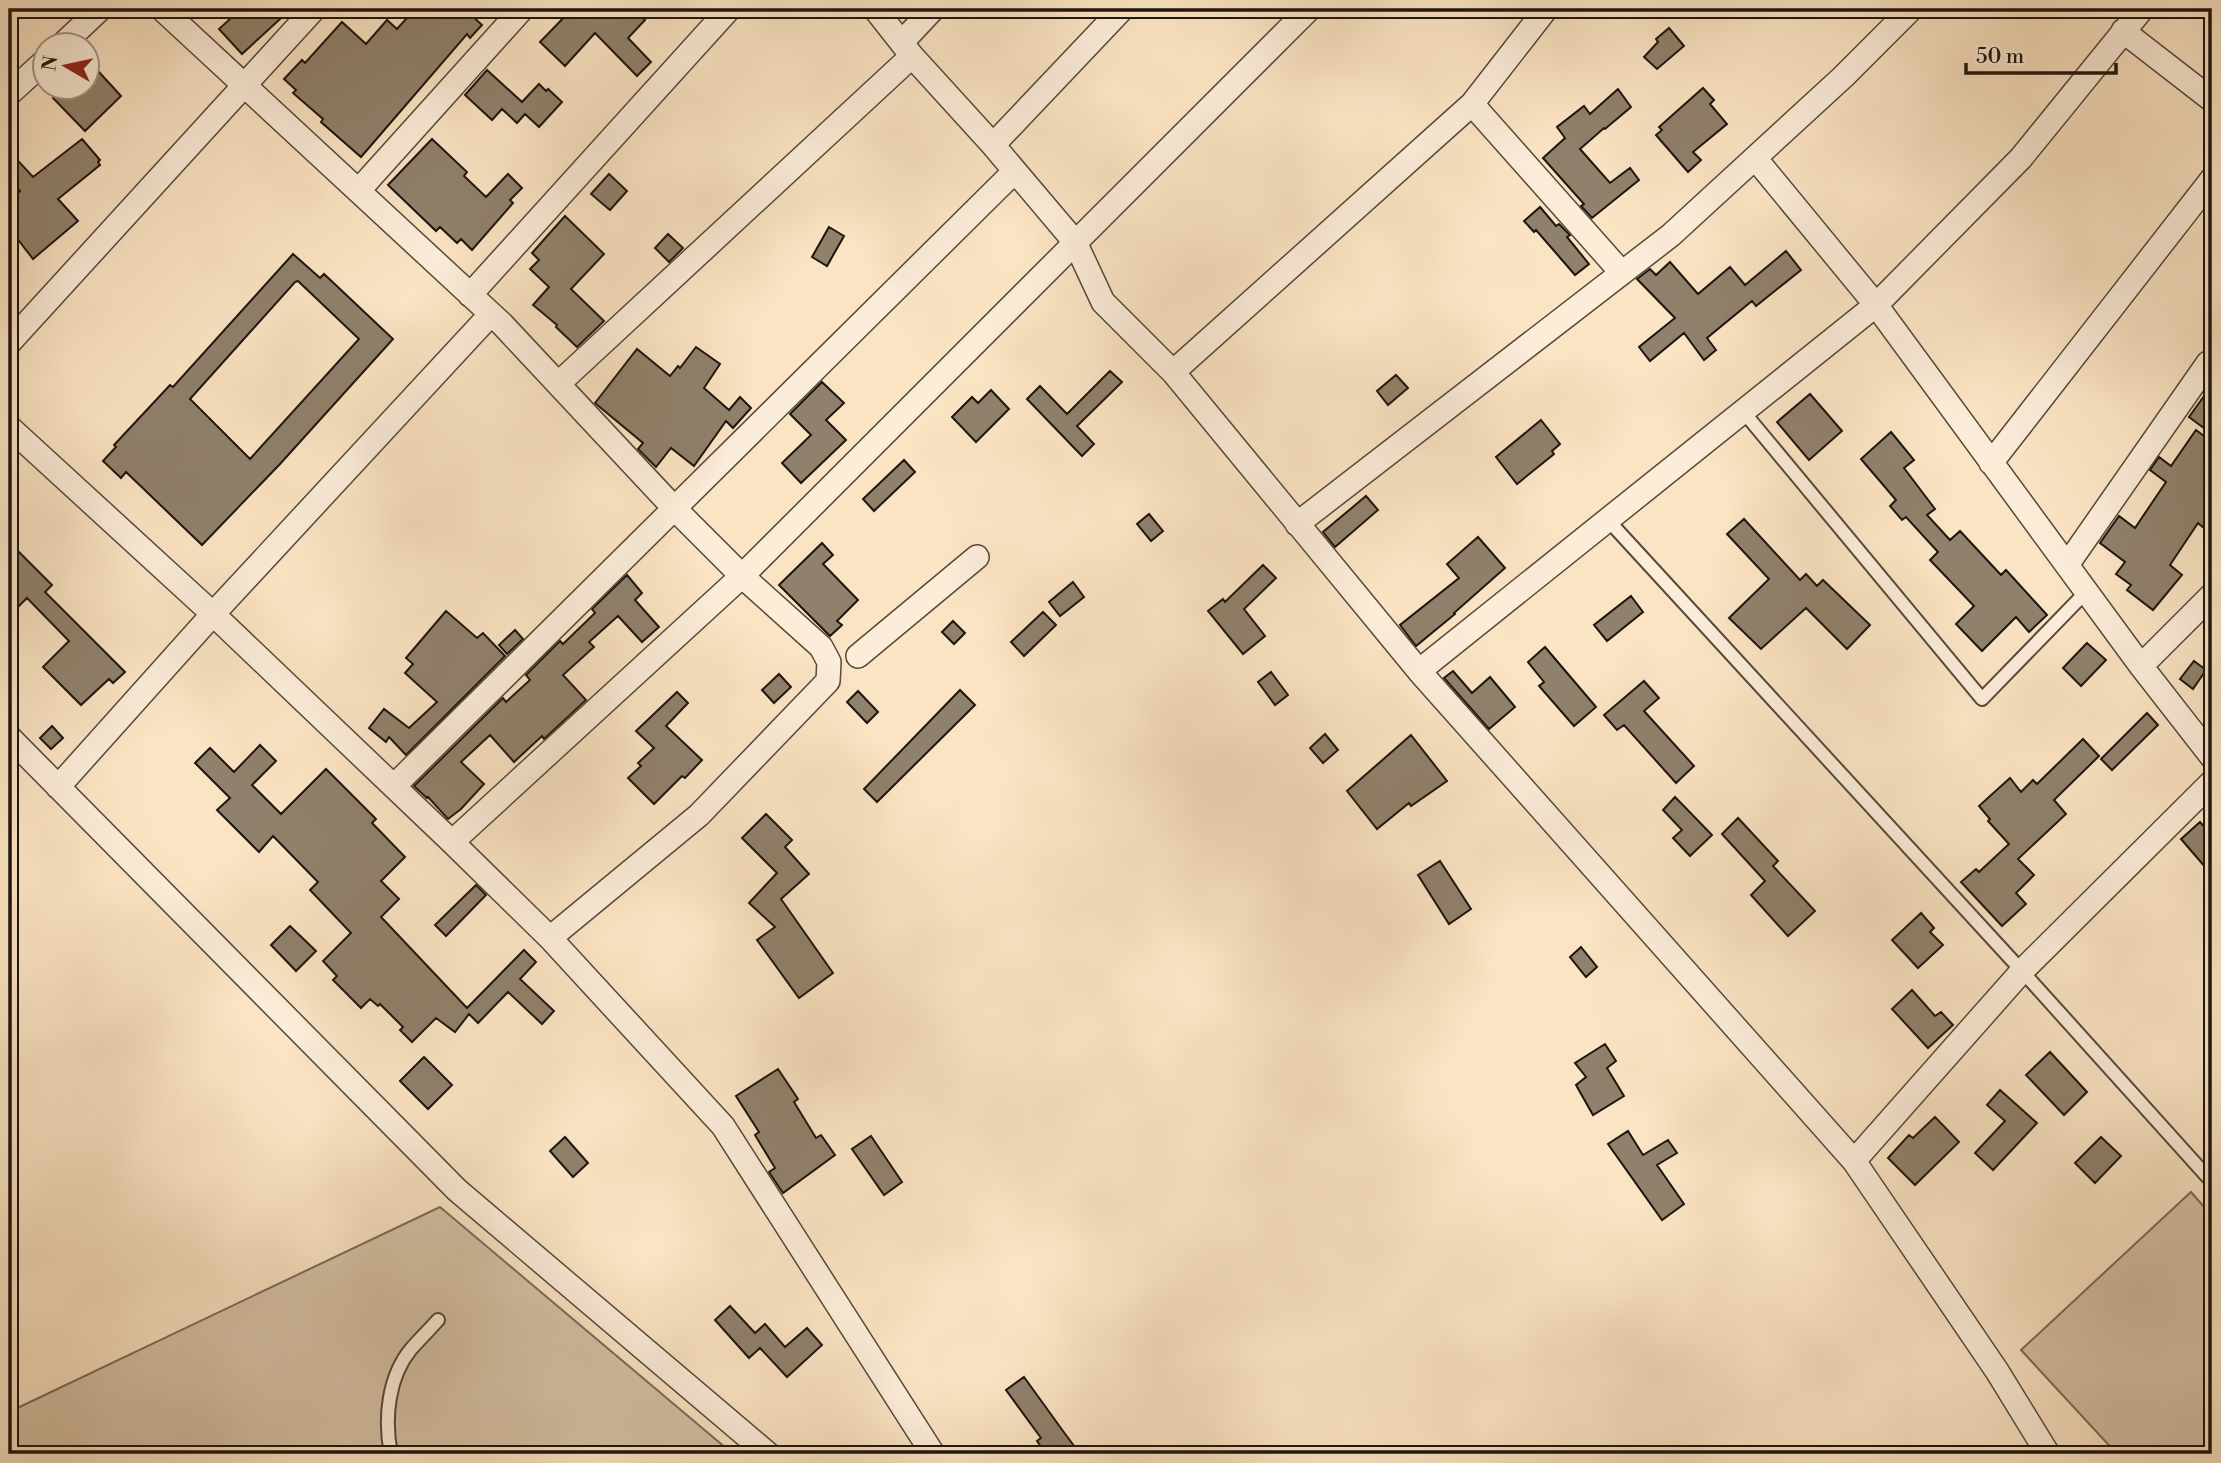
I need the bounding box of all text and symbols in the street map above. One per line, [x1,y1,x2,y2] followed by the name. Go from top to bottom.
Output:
[32,32,102,102] north arrow
[1966,32,2116,76] scale bar
[1976,44,2024,70] text: 50 m
[37,54,63,73] text: N

